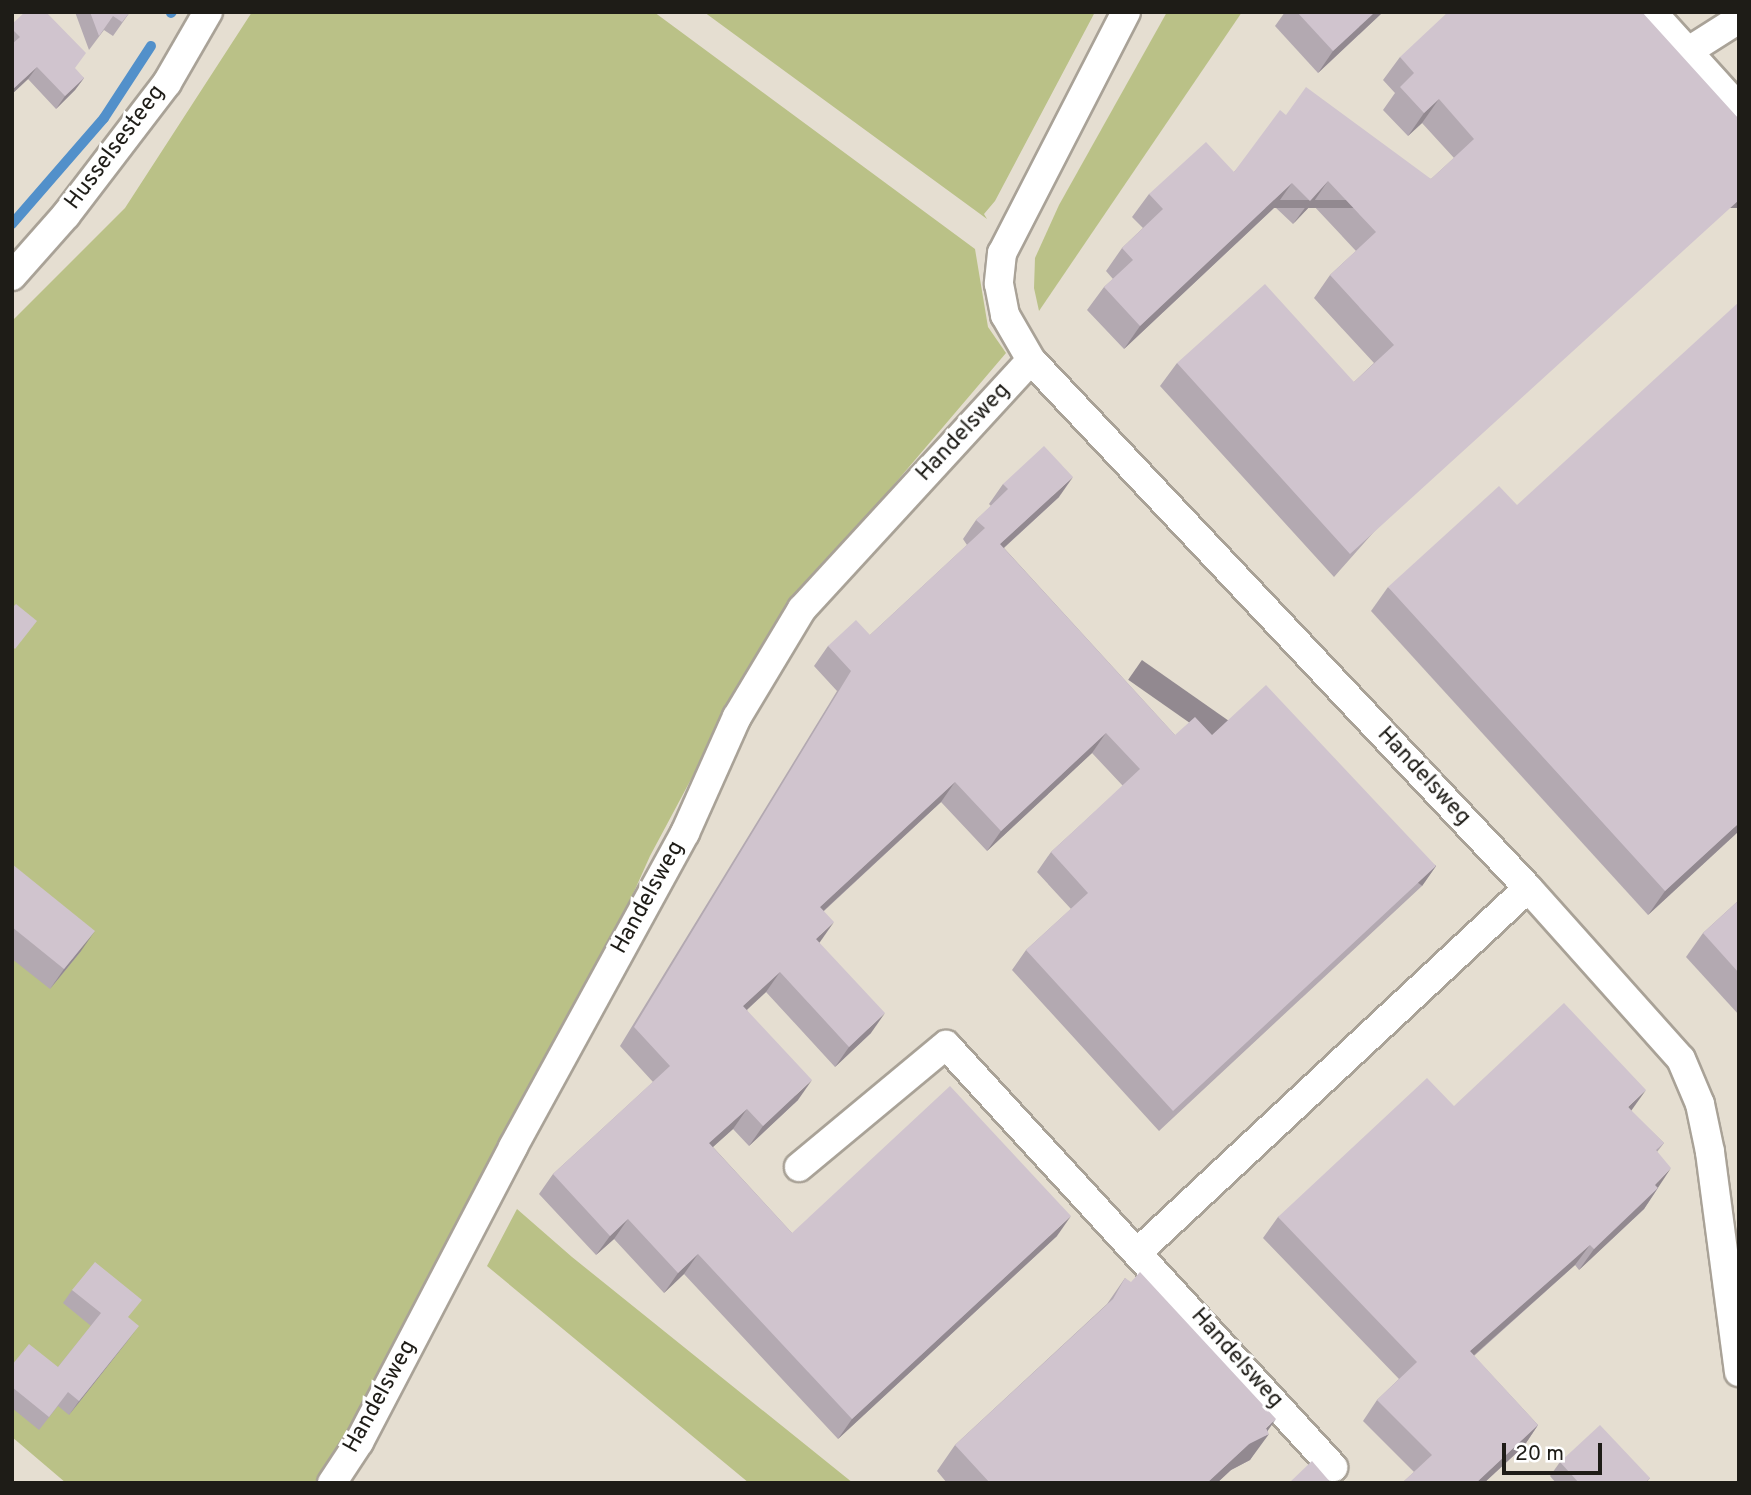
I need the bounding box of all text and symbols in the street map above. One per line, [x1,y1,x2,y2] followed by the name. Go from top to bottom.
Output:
[60,80,172,216] street label: Husselsesteeg
[911,378,1017,488] street label: Handelsweg
[1370,722,1476,832] street label: Handelsweg
[607,837,691,959] street label: Handelsweg
[1184,1303,1288,1415] street label: Handelsweg
[339,1336,423,1458] street label: Handelsweg
[1506,1428,1606,1472] scale bar
[1515,1441,1564,1468] text: 20 m

